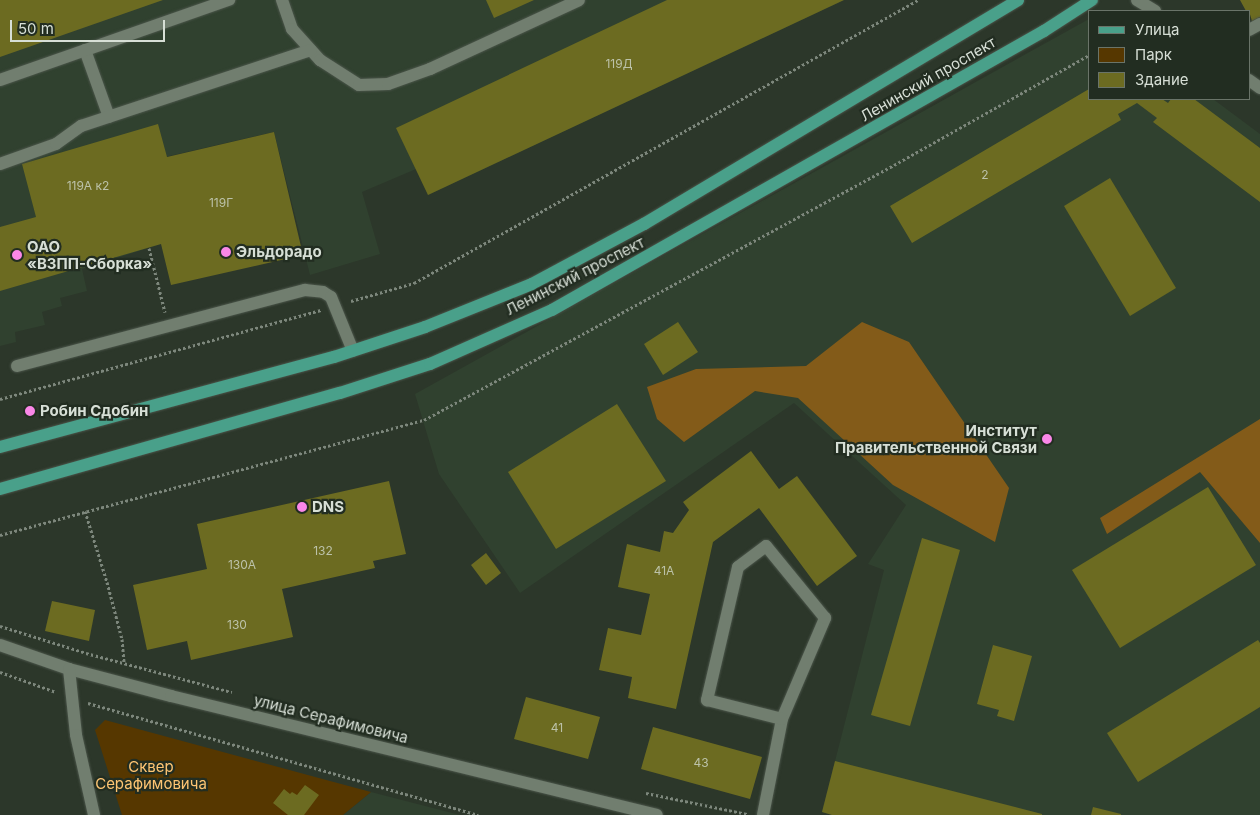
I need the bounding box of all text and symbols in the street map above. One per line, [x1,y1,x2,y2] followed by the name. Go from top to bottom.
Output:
[12,10,168,42] scale bar
[1088,10,1250,100] legend
[18,19,54,38] text: 50 m
[1135,20,1179,39] text: Улица
[857,33,999,125] street label: Ленинский проспект
[1135,45,1172,64] text: Парк
[605,57,633,71] house number: 119Д
[1135,70,1189,89] text: Здание
[981,168,989,182] house number: 2
[67,179,109,193] house number: 119А к2
[209,196,233,210] house number: 119Г
[503,233,647,319] street label: Ленинский проспект
[27,237,152,272] place label: ОАО «ВЗПП-Сборка»
[236,243,322,261] place label: Эльдорадо
[220,246,232,258] marker: Эльдорадо
[11,249,23,261] marker: ОАО «ВЗПП-Сборка»
[40,402,148,420] place label: Робин Сдобин
[24,405,36,417] marker: Робин Сдобин
[835,421,1037,456] place label: Институт Правительственной Связи
[1041,433,1053,445] marker: Институт Правительственной Связи
[312,498,344,516] place label: DNS
[296,501,308,513] marker: DNS
[313,544,333,558] house number: 132
[228,558,256,572] house number: 130А
[654,564,674,578] house number: 41А
[227,618,247,632] house number: 130
[252,691,410,747] street label: улица Серафимовича
[551,721,563,735] house number: 41
[693,756,709,770] house number: 43
[95,757,207,792] park label: Сквер Серафимовича

